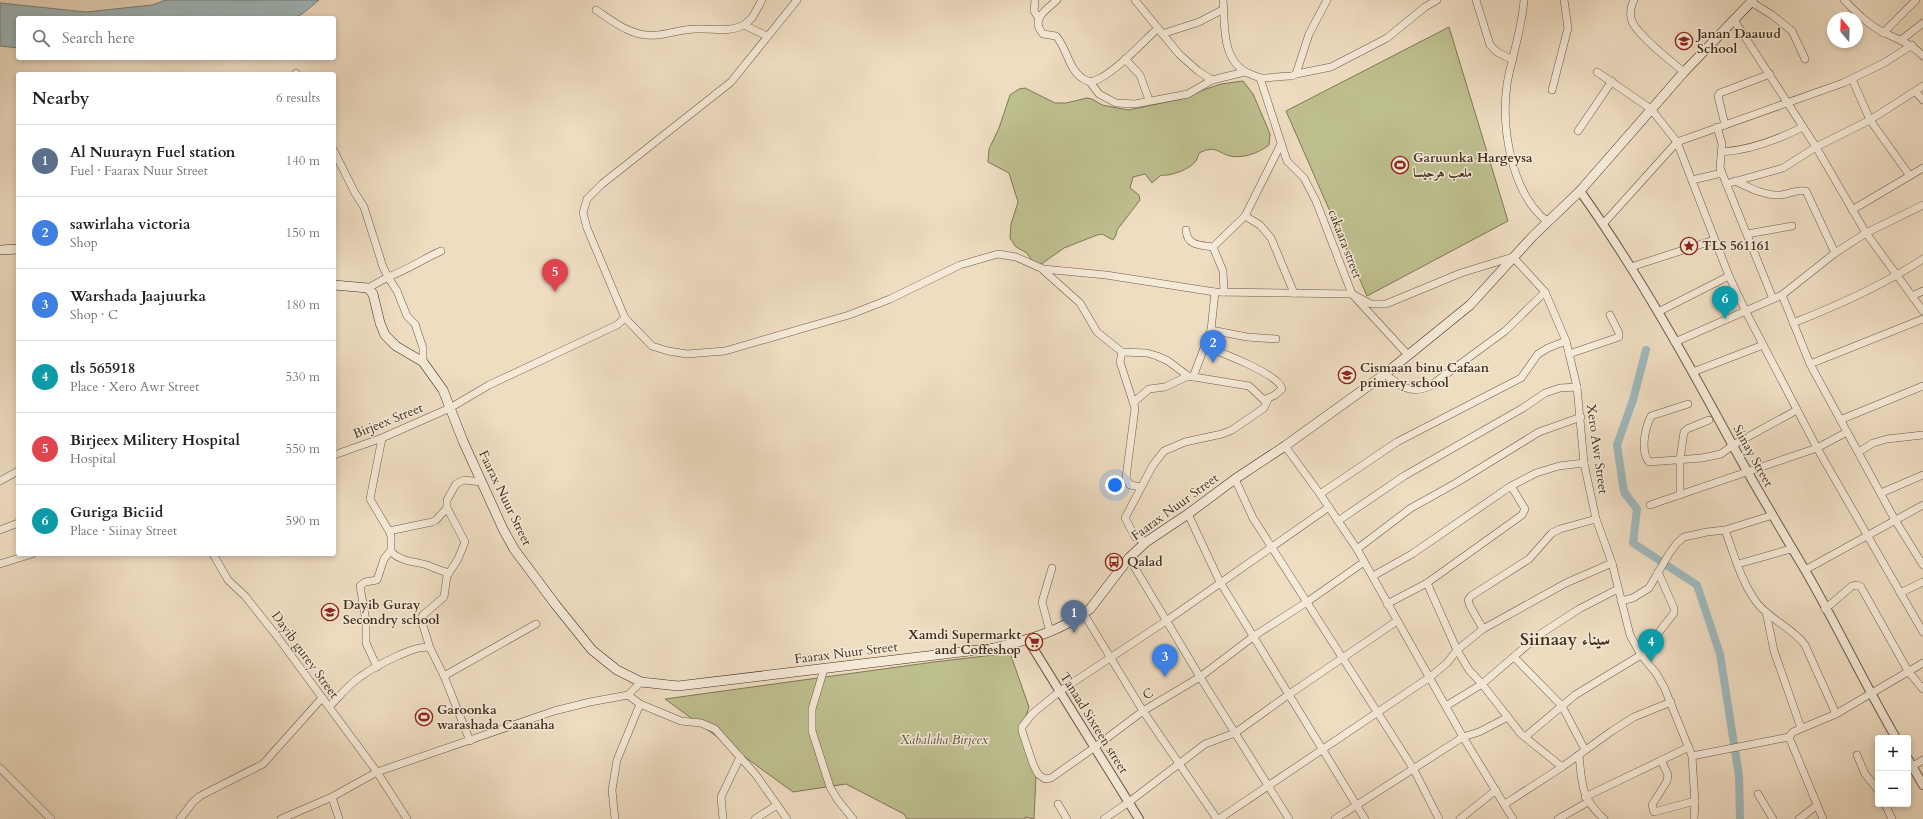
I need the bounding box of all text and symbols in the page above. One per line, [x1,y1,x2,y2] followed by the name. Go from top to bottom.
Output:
[1827,12,1863,48] north arrow
[16,16,336,60] search box
[1695,25,1781,58] place label: Janan Daauud School
[30,27,52,49] icon: search
[62,28,135,48] text: Search here
[1674,31,1694,51] school or university icon: Janan Daauud School
[32,87,89,110] text: Nearby
[276,89,320,107] text: 6 results
[70,142,235,162] text: Al Nuurayn Fuel station
[1413,149,1533,182] place label: Garuunka Hargeysa ملعب هرجيسا
[42,152,48,170] text: 1
[286,152,320,170] text: 140 m
[1390,155,1410,175] sports icon: Garuunka Hargeysa ملعب هرجيسا
[70,162,208,180] text: Fuel · Faarax Nuur Street
[1324,207,1366,281] street label: cakaara street
[70,214,190,234] text: sawirlaha victoria
[42,224,48,242] text: 2
[286,224,320,242] text: 150 m
[70,234,98,252] text: Shop
[1679,236,1699,256] place icon: TLS 561161
[1702,237,1770,255] place label: TLS 561161
[542,259,568,292] pin: 5
[70,286,206,306] text: Warshada Jaajuurka
[1712,286,1738,319] pin: 6
[42,296,48,314] text: 3
[286,296,320,314] text: 180 m
[70,306,118,324] text: Shop · C
[1200,330,1226,363] pin: 2
[70,358,135,378] text: tls 565918
[1360,359,1490,392] place label: Cismaan binu Cafaan primery school
[1337,365,1357,385] school or university icon: Cismaan binu Cafaan primery school
[42,368,48,386] text: 4
[286,368,320,386] text: 530 m
[70,378,199,396] text: Place · Xero Awr Street
[350,399,426,443] street label: Birjeex Street
[1582,403,1612,495] street label: Xero Awr Street
[1729,422,1777,490] street label: Siinay Street
[70,430,240,450] text: Birjeex Militery Hospital
[42,440,48,458] text: 5
[286,440,320,458] text: 550 m
[474,447,536,549] street label: Faarax Nuur Street
[70,450,116,468] text: Hospital
[1128,469,1222,545] street label: Faarax Nuur Street
[1105,475,1125,495] your location
[70,502,163,522] text: Guriga Biciid
[42,512,48,530] text: 6
[286,512,320,530] text: 590 m
[70,522,177,540] text: Place · Siinay Street
[1104,552,1124,572] bus stop icon: Qalad
[1127,553,1163,571] place label: Qalad
[343,596,440,629] place label: Dayib Guray Secondry school
[1061,600,1087,633] pin: 1
[320,602,340,622] school or university icon: Dayib Guray Secondry school
[267,608,343,702] street label: Dayib gurey Street
[908,626,1021,659] place label: Xamdi Supermarkt and Coffeshop
[1520,628,1610,651] district label: Siinaay سيناء
[1638,629,1664,662] pin: 4
[1024,632,1044,652] supermarket icon: Xamdi Supermarkt and Coffeshop
[793,638,899,668] street label: Faarax Nuur Street
[1152,644,1178,677] pin: 3
[1055,669,1133,777] street label: Tanaad Sixteen street
[1139,684,1157,704] street label: C
[437,701,555,734] place label: Garoonka warashada Caanaha
[414,707,434,727] sports icon: Garoonka warashada Caanaha
[900,731,988,749] park label: Xabalaha Birjeex
[1875,735,1911,807] map controls
[1875,735,1911,771] button: +
[1875,771,1911,807] button: −

